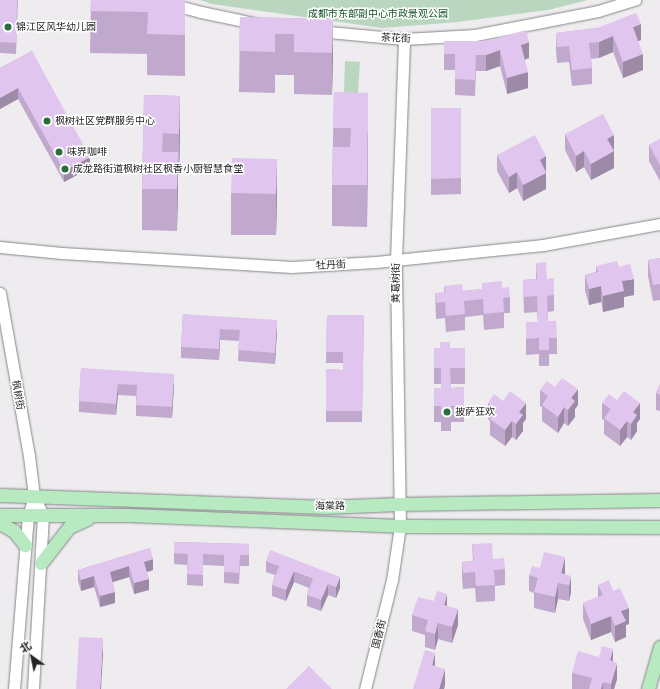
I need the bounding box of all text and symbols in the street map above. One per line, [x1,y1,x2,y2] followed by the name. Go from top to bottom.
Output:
[308,8,448,20] park label: 成都市东部副中心市政景观公园
[16,21,96,33] place label: 锦江区风华幼儿园
[3,22,13,32] marker: 锦江区风华幼儿园
[381,31,411,45] street label: 茶花街
[55,115,155,127] place label: 枫树社区党群服务中心
[42,116,52,126] marker: 枫树社区党群服务中心
[67,146,107,158] place label: 味界咖啡
[54,147,64,157] marker: 味界咖啡
[73,163,243,175] place label: 成龙路街道枫树社区枫香小厨智慧食堂
[60,164,70,174] marker: 成龙路街道枫树社区枫香小厨智慧食堂
[316,258,346,272] street label: 牡丹街
[390,263,402,303] street label: 黄葛树街
[9,379,27,411] street label: 枫树街
[455,406,495,418] place label: 披萨狂欢
[442,407,452,417] marker: 披萨狂欢
[315,500,345,512] street label: 海棠路
[370,618,388,650] street label: 国香街
[12,637,52,677] north arrow
[17,638,33,655] text: 北

